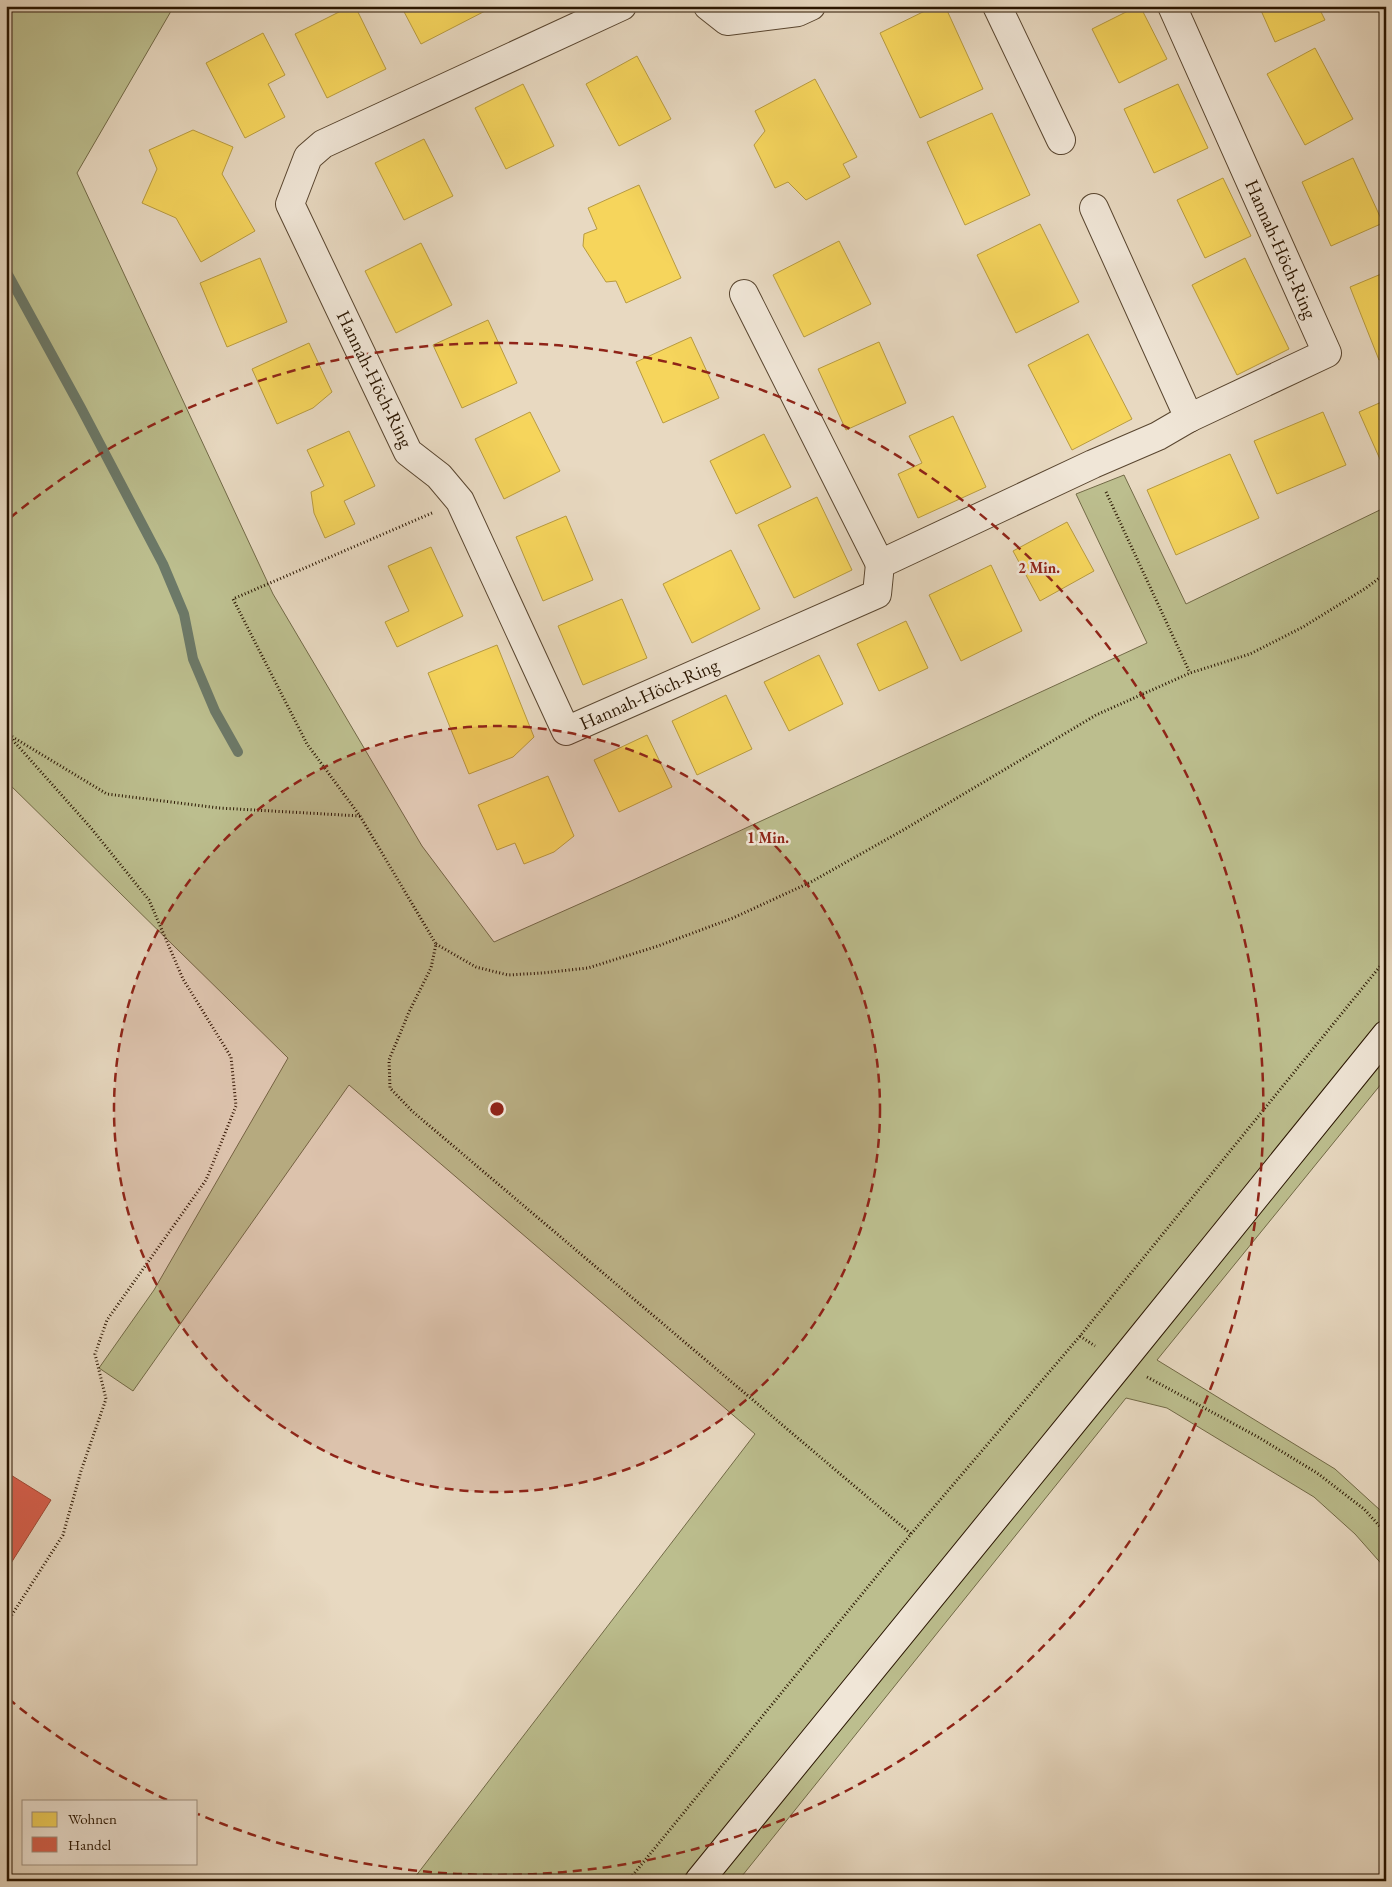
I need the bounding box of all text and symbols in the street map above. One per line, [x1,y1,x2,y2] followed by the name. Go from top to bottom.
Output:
[1239,176,1323,323] street label: Hannah-Höch-Ring
[331,306,419,452] street label: Hannah-Höch-Ring
[1018,558,1060,577] text: 2 Min.
[576,652,723,736] street label: Hannah-Höch-Ring
[747,828,789,847] text: 1 Min.
[488,1100,506,1118] centre of rings
[22,1800,198,1864] legend
[68,1809,117,1828] text: Wohnen
[68,1835,111,1854] text: Handel

